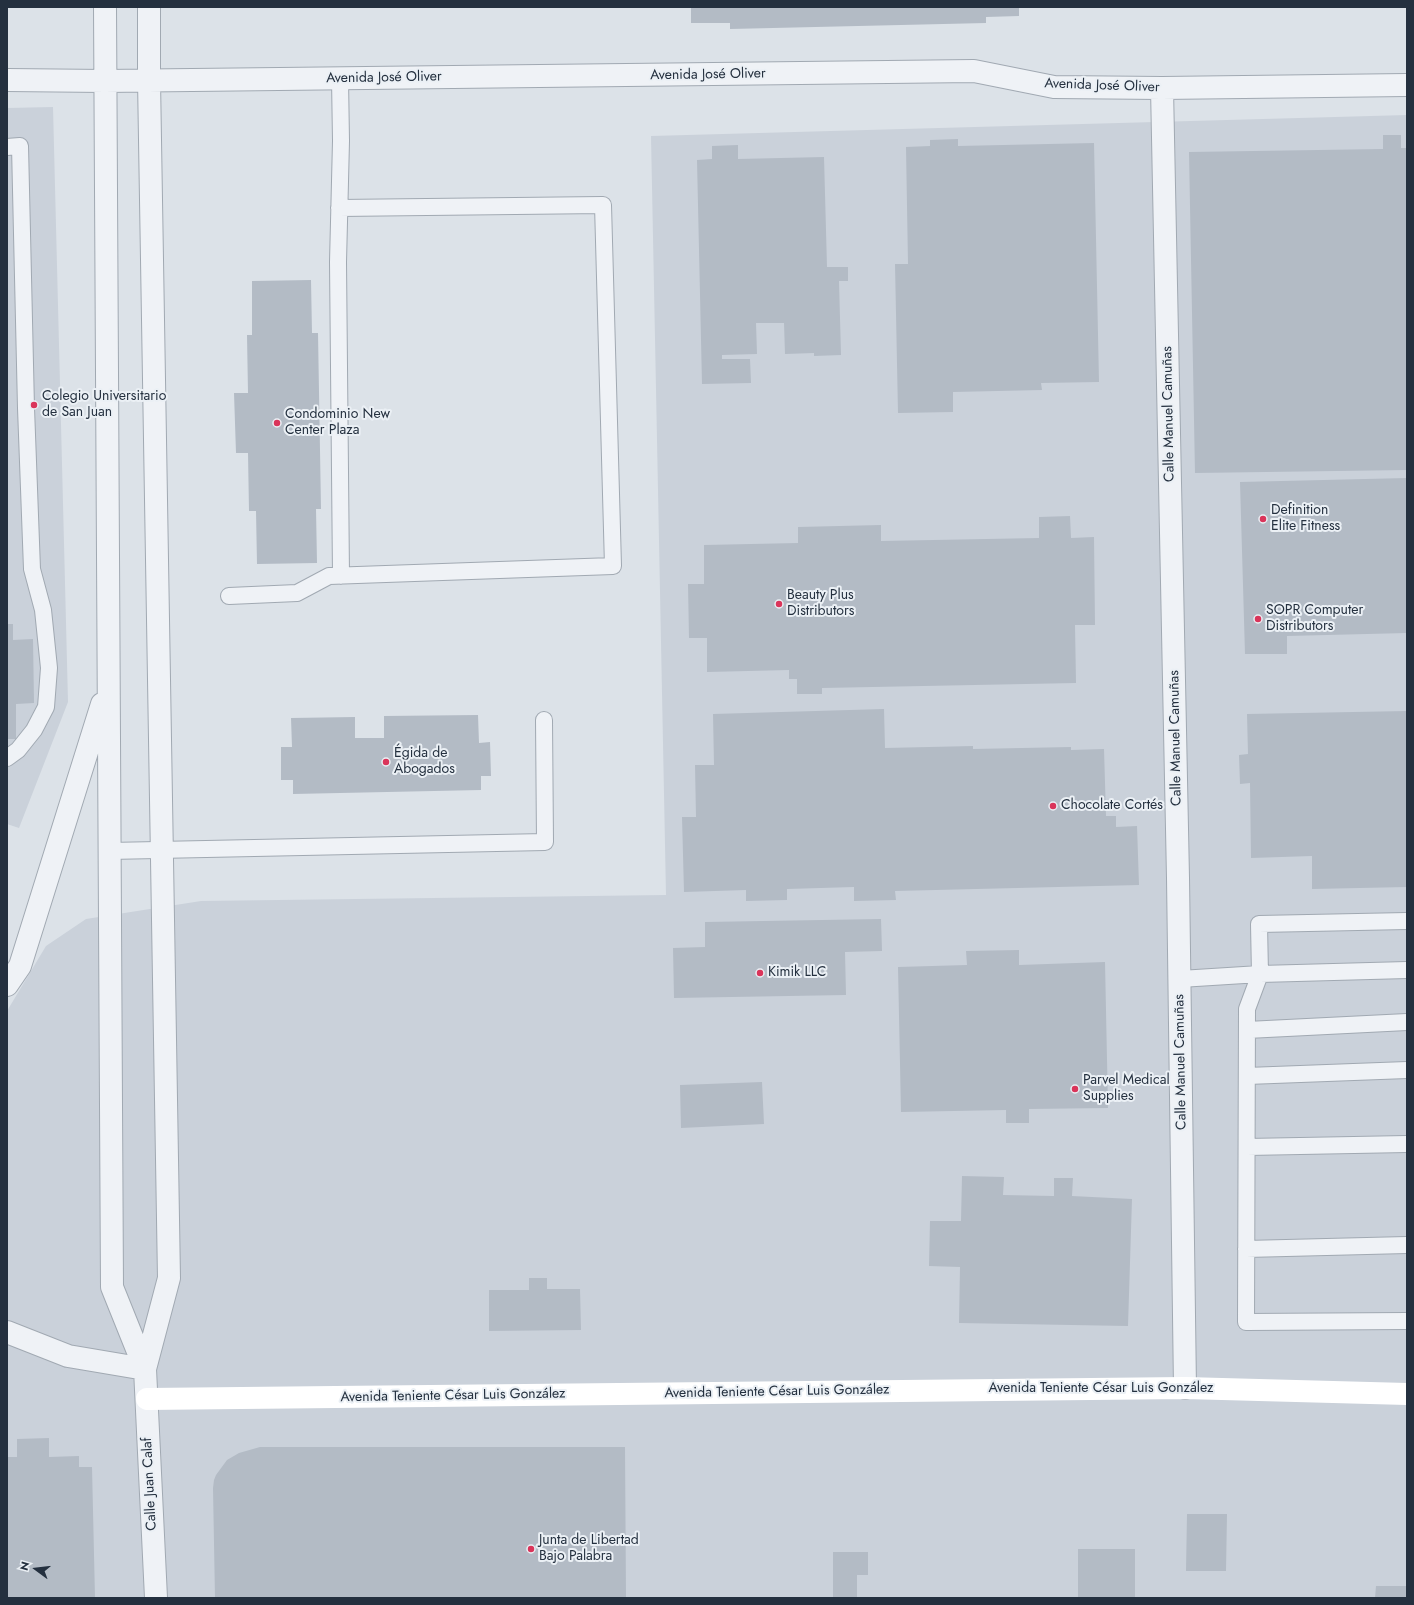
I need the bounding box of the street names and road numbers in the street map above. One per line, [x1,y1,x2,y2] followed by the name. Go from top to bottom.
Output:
[650,66,766,84] street label: Avenida José Oliver
[326,69,442,87] street label: Avenida José Oliver
[1044,76,1160,96] street label: Avenida José Oliver
[1159,346,1179,482] street label: Calle Manuel Camuñas
[1166,670,1186,806] street label: Calle Manuel Camuñas
[1171,994,1191,1130] street label: Calle Manuel Camuñas
[988,1381,1214,1397] street label: Avenida Teniente César Luis González
[664,1382,890,1402] street label: Avenida Teniente César Luis González
[340,1386,566,1406] street label: Avenida Teniente César Luis González
[139,1437,161,1531] street label: Calle Juan Calaf

